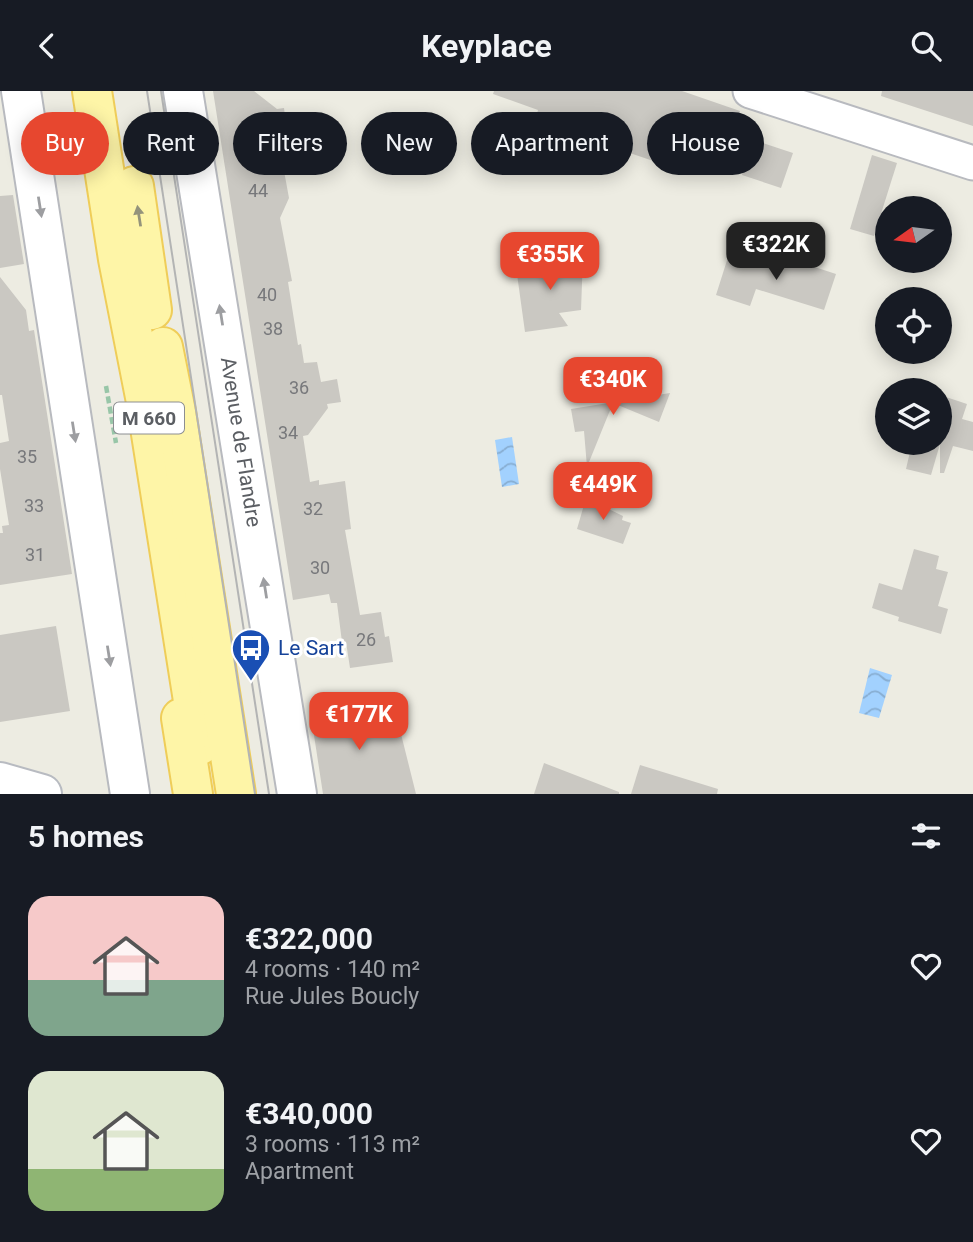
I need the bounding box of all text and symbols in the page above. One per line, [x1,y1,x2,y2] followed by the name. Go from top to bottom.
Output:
[28,27,66,65] icon: back
[421,27,552,65] text: Keyplace
[907,27,945,65] icon: search
[21,112,109,175] chip: Buy
[123,112,219,175] chip: Rent
[233,112,347,175] chip: Filters
[361,112,457,175] chip: New
[471,112,633,175] chip: Apartment
[647,112,764,175] chip: House
[248,180,268,201] house number: 44
[35,196,46,218] one-way arrow
[875,196,952,273] north arrow
[875,196,952,455] map controls
[133,205,144,227] one-way arrow
[727,223,825,282] pin: €322K
[742,231,810,258] text: €322K
[501,233,599,292] pin: €355K
[516,241,584,268] text: €355K
[257,284,277,305] house number: 40
[875,287,952,364] button: locate
[215,304,226,326] one-way arrow
[263,318,283,339] house number: 38
[216,355,266,529] street label: Avenue de Flandre
[564,357,662,417] pin: €340K
[579,366,647,393] text: €340K
[289,377,309,398] house number: 36
[875,378,952,455] button: layers
[114,403,184,433] road number: M 660
[69,421,80,443] one-way arrow
[278,422,298,443] house number: 34
[17,446,37,467] house number: 35
[554,463,652,522] pin: €449K
[569,471,637,498] text: €449K
[24,495,44,516] house number: 33
[303,498,323,519] house number: 32
[25,544,45,565] house number: 31
[310,557,330,578] house number: 30
[259,577,270,599] one-way arrow
[230,627,272,682] bus stop icon: Le Sart
[356,629,376,650] house number: 26
[278,636,344,660] place label: Le Sart
[104,646,115,668] one-way arrow
[310,693,408,752] pin: €177K
[325,701,393,728] text: €177K
[907,817,945,855] icon: filters
[28,819,144,854] text: 5 homes
[245,921,373,956] text: €322,000
[84,924,168,1008] icon: home
[907,947,945,985] icon: heart
[245,956,420,983] text: 4 rooms · 140 m²
[245,983,419,1010] text: Rue Jules Boucly
[245,1096,373,1131] text: €340,000
[84,1099,168,1183] icon: home
[907,1122,945,1160] icon: heart
[245,1131,420,1158] text: 3 rooms · 113 m²
[245,1158,354,1185] text: Apartment

